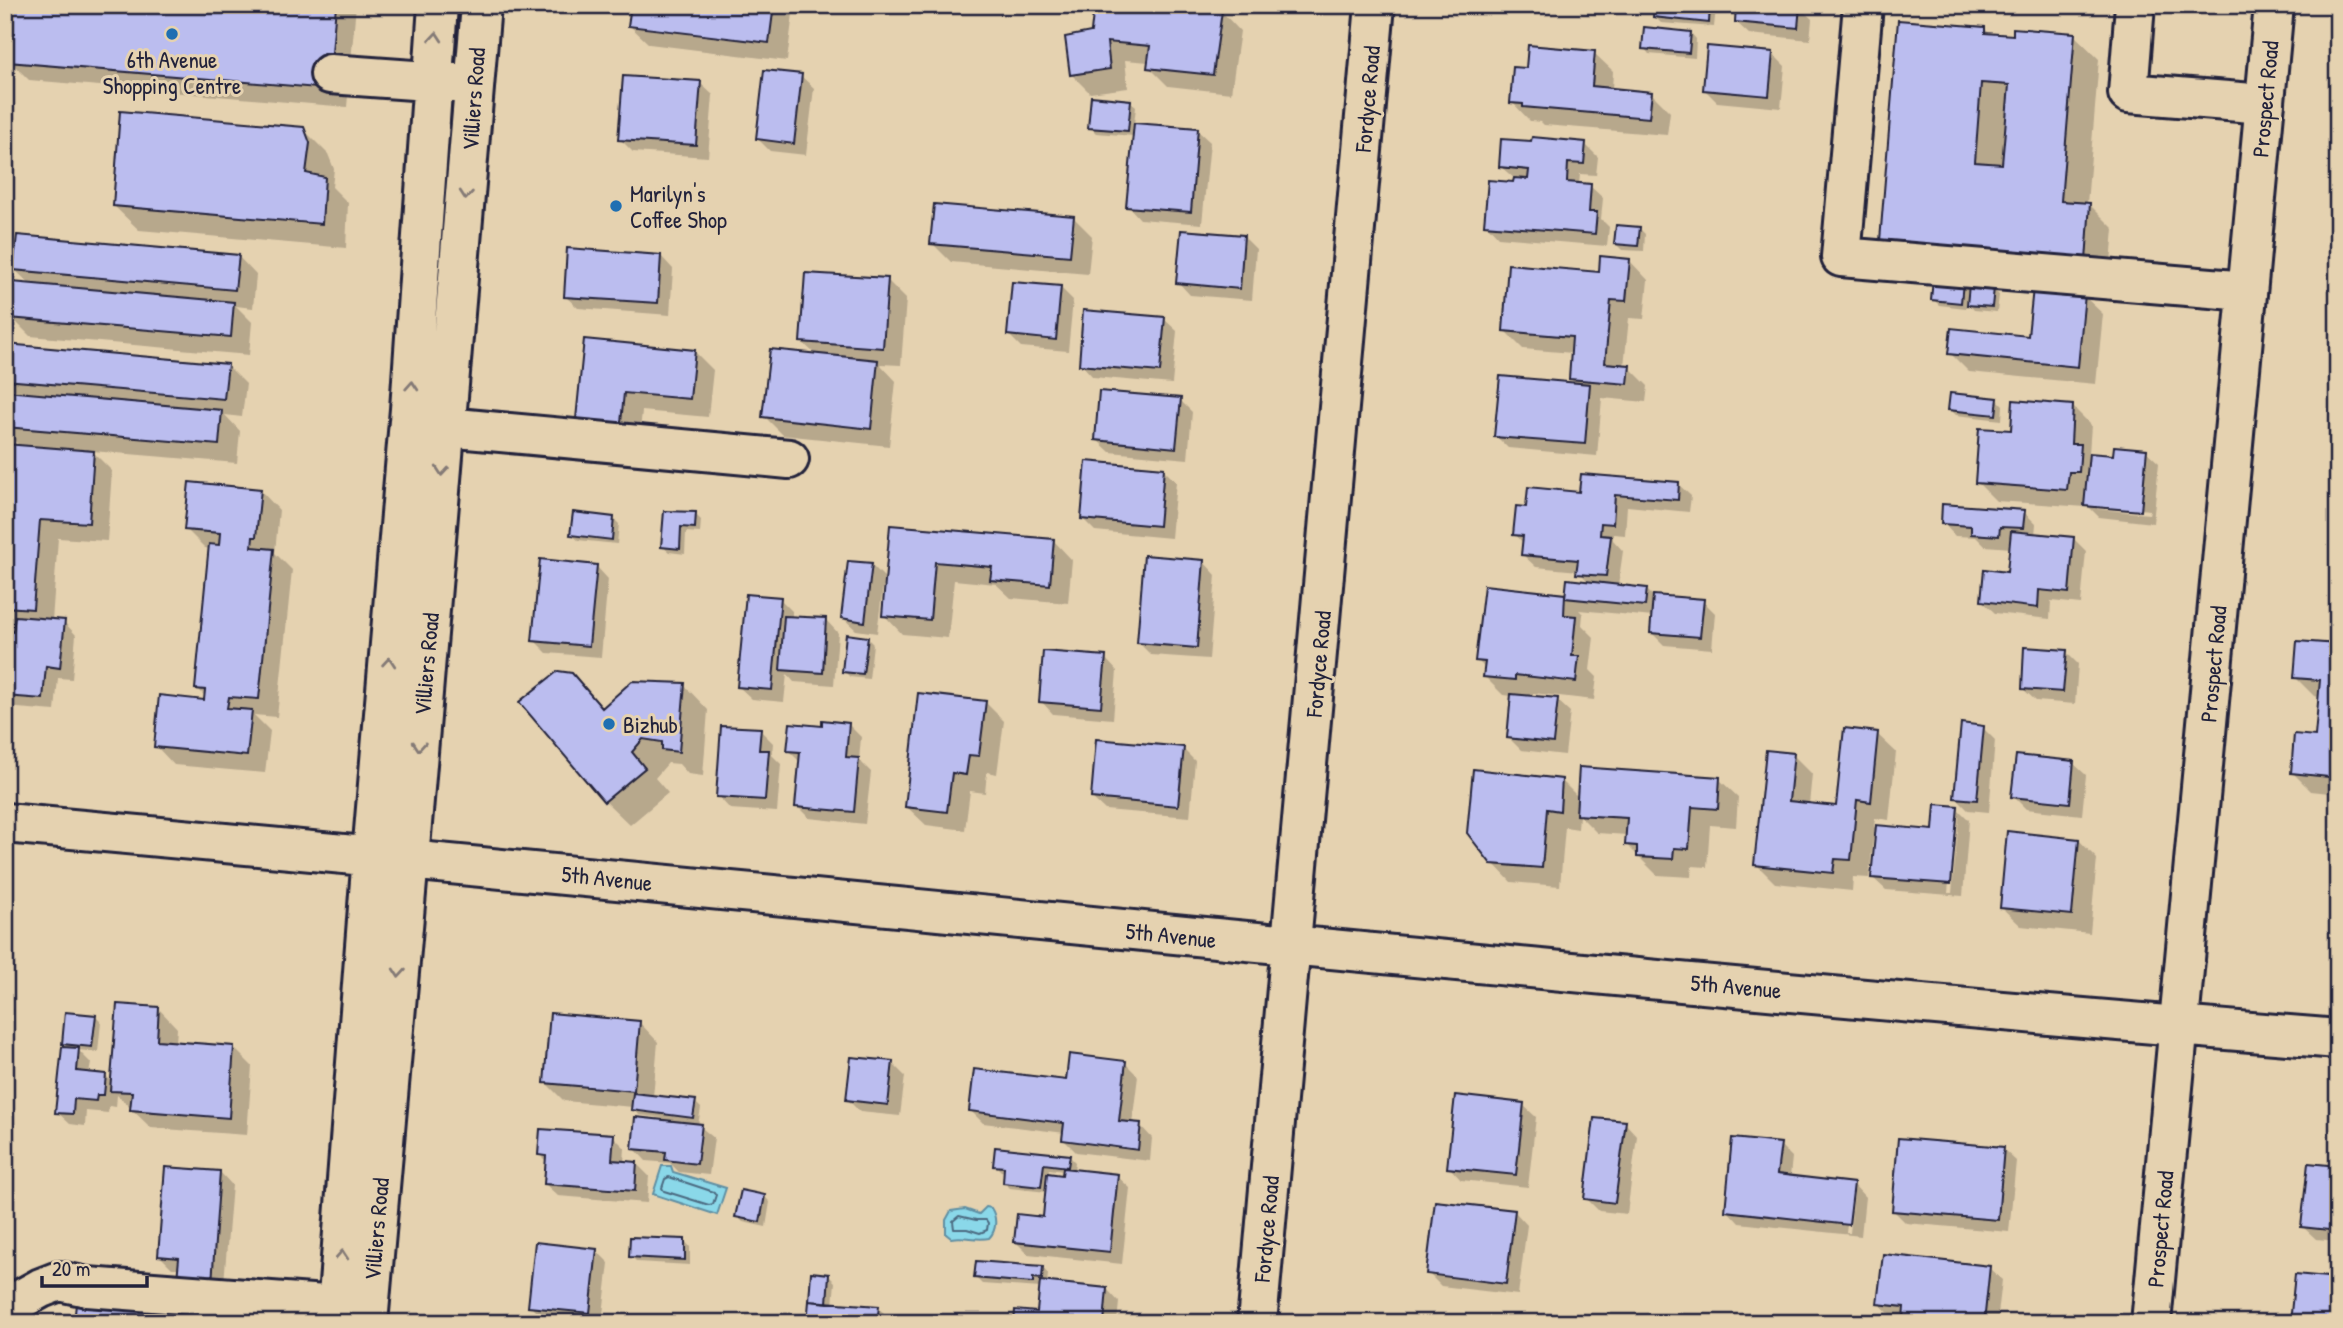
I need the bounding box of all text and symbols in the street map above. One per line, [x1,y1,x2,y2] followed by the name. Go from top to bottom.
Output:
[164,26,180,42] marker: 6th Avenue Shopping Centre
[428,31,443,42] one-way arrow
[2244,39,2286,159] street label: Prospect Road
[103,44,241,101] place label: 6th Avenue Shopping Centre
[1347,45,1387,154] street label: Fordyce Road
[454,47,492,151] street label: Villiers Road
[630,178,727,235] place label: Marilyn's Coffee Shop
[459,190,474,201] one-way arrow
[608,198,624,214] marker: Marilyn's Coffee Shop
[404,380,419,391] one-way arrow
[435,466,450,477] one-way arrow
[2192,604,2234,724] street label: Prospect Road
[1298,610,1338,719] street label: Fordyce Road
[406,611,446,717] street label: Villiers Road
[381,656,396,667] one-way arrow
[623,709,678,740] place label: Bizhub
[601,716,617,732] marker: Bizhub
[412,741,427,752] one-way arrow
[560,858,654,898] street label: 5th Avenue
[1124,915,1218,955] street label: 5th Avenue
[1689,967,1783,1005] street label: 5th Avenue
[392,968,407,979] one-way arrow
[2139,1169,2181,1289] street label: Prospect Road
[1246,1175,1286,1284] street label: Fordyce Road
[356,1176,396,1282] street label: Villiers Road
[42,1244,147,1288] scale bar
[334,1249,349,1260] one-way arrow
[52,1254,90,1283] text: 20 m

